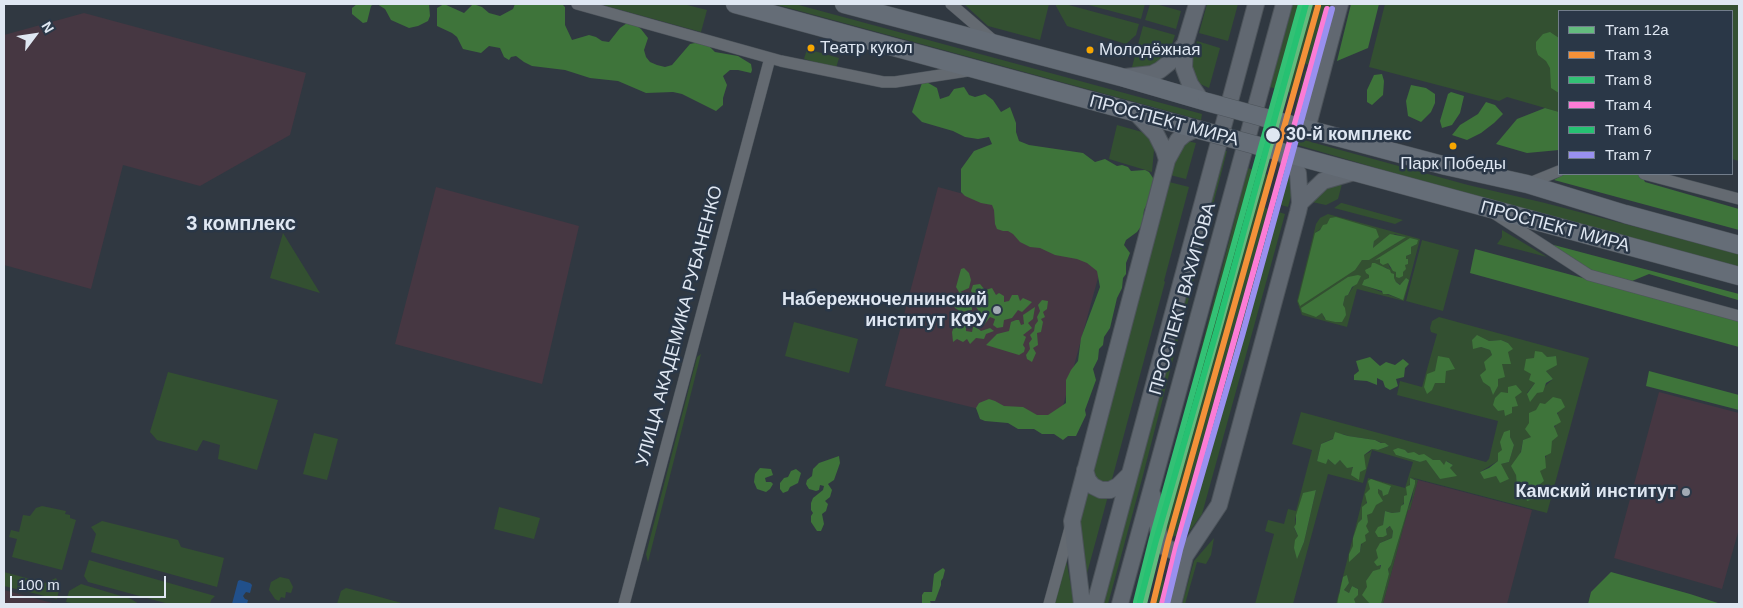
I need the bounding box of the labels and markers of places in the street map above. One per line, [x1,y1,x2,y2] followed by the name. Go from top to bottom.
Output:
[820,38,913,58] place label: Театр кукол
[1099,40,1200,60] place label: Молодёжная
[806,43,816,53] marker: Театр кукол
[1085,45,1095,55] marker: Молодёжная
[1286,124,1412,146] place label: 30-й комплекс
[1264,126,1282,144] marker: 30-й комплекс
[1448,141,1458,151] marker: Парк Победы
[1400,154,1506,174] place label: Парк Победы
[782,289,987,332] place label: Набережночелнинский институт КФУ
[991,304,1003,316] marker: Набережночелнинский институт КФУ
[1515,481,1676,503] place label: Камский институт
[1680,486,1692,498] marker: Камский институт

